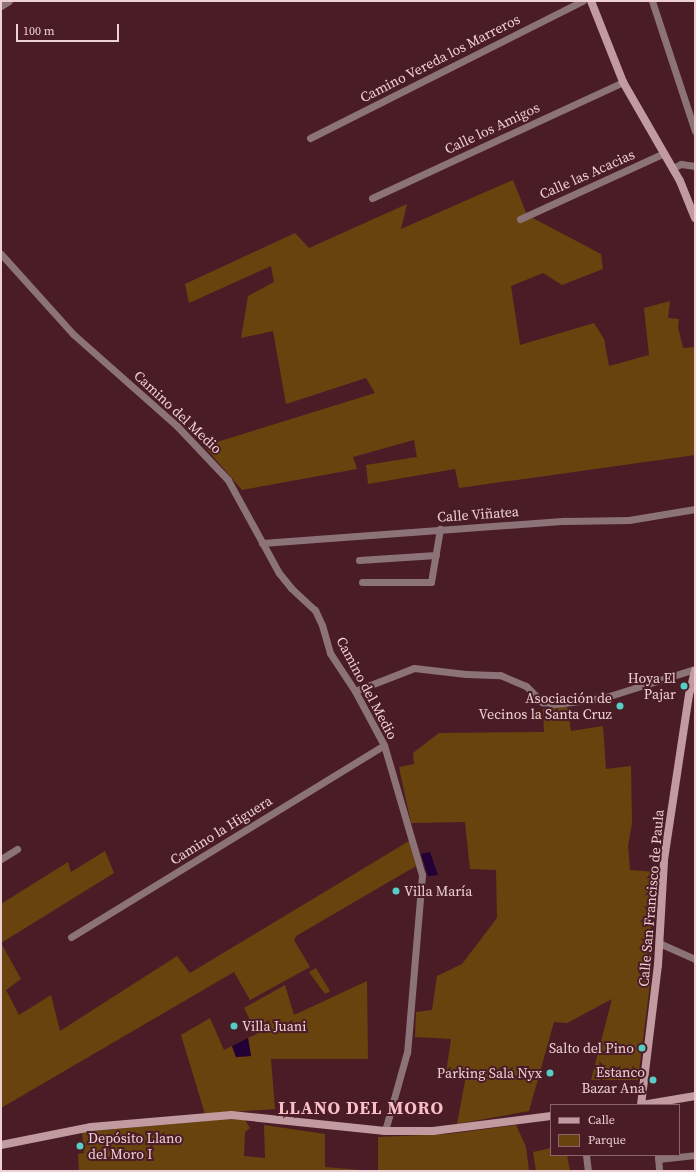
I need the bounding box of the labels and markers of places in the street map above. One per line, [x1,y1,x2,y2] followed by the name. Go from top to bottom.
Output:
[628,670,676,702] place label: Hoya El Pajar
[679,681,689,691] marker: Hoya El Pajar
[479,690,612,722] place label: Asociación de Vecinos la Santa Cruz
[615,701,625,711] marker: Asociación de Vecinos la Santa Cruz
[404,883,472,899] place label: Villa María
[391,886,401,896] marker: Villa María
[242,1018,306,1034] place label: Villa Juani
[229,1021,239,1031] marker: Villa Juani
[549,1040,634,1056] place label: Salto del Pino
[637,1043,647,1053] marker: Salto del Pino
[582,1064,645,1096] place label: Estanco Bazar Ana
[437,1065,542,1081] place label: Parking Sala Nyx
[545,1068,555,1078] marker: Parking Sala Nyx
[648,1075,658,1085] marker: Estanco Bazar Ana
[88,1130,182,1162] place label: Depósito Llano del Moro I
[75,1141,85,1151] marker: Depósito Llano del Moro I

